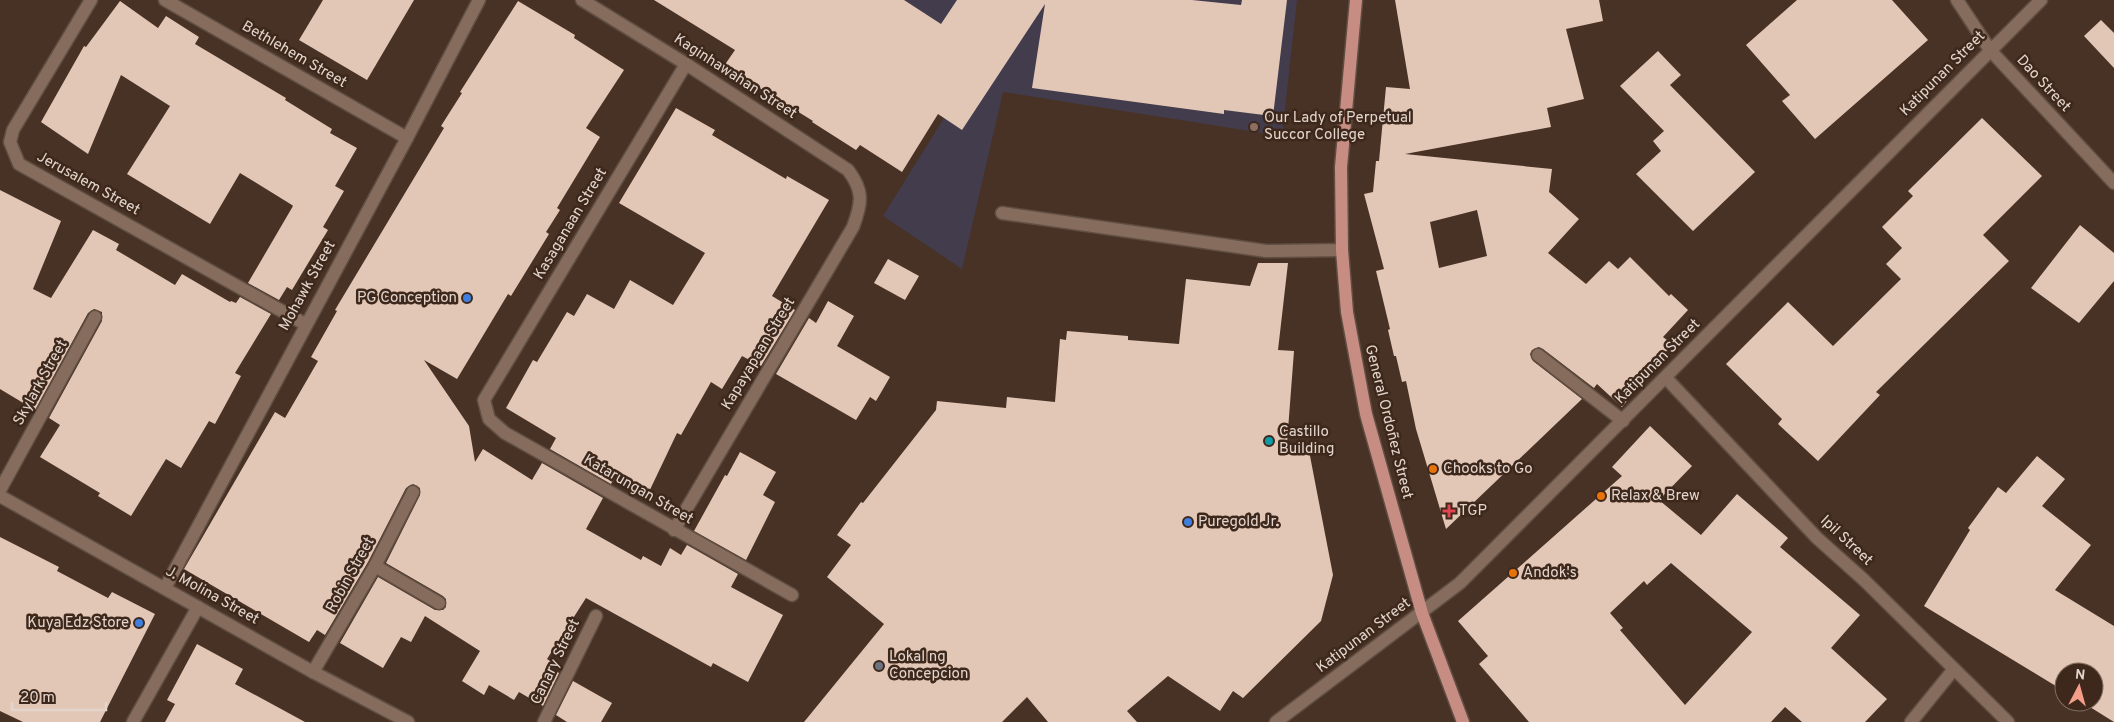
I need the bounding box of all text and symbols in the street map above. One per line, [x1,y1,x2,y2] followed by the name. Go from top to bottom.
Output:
[238,17,350,93] street label: Bethlehem Street
[1896,27,1990,121] street label: Katipunan Street
[670,30,800,124] street label: Kaginhawahan Street
[2012,51,2074,117] street label: Dao Street
[1264,109,1412,145] place label: Our Lady of Perpetual Succor College
[1248,121,1260,133] marker: Our Lady of Perpetual Succor College
[33,148,143,220] street label: Jerusalem Street
[530,165,612,283] street label: Kasaganaan Street
[275,238,341,334] street label: Mohawk Street
[357,289,457,308] place label: PG Conception
[461,292,473,304] marker: PG Conception
[718,294,800,414] street label: Kapayapaan Street
[1611,315,1705,409] street label: Katipunan Street
[10,337,72,429] street label: Skylark Street
[1360,343,1416,501] street label: General Ordoñez Street
[1279,423,1334,459] place label: Castillo Building
[1263,435,1275,447] marker: Castillo Building
[580,451,696,529] street label: Katarungan Street
[1443,460,1533,479] place label: Chooks to Go
[1427,463,1439,475] marker: Chooks to Go
[1611,487,1700,506] place label: Relax & Brew
[1595,490,1607,502] marker: Relax & Brew
[1459,502,1487,521] place label: TGP
[1443,505,1455,517] marker: TGP
[1816,512,1876,570] street label: Ipil Street
[1198,513,1279,532] place label: Puregold Jr.
[1182,516,1194,528] marker: Puregold Jr.
[322,534,380,616] street label: Robin Street
[162,562,262,630] street label: J. Molina Street
[1523,564,1577,583] place label: Andok's
[1507,567,1519,579] marker: Andok's
[1313,594,1415,678] street label: Katipunan Street
[27,614,129,633] place label: Kuya Edz Store
[527,616,585,708] street label: Canary Street
[133,617,145,629] marker: Kuya Edz Store
[889,648,968,684] place label: Lokal ng Concepcion
[873,660,885,672] marker: Lokal ng Concepcion
[2054,662,2104,712] north arrow
[2074,667,2086,685] text: N
[12,680,106,712] scale bar
[20,689,55,708] text: 20 m

